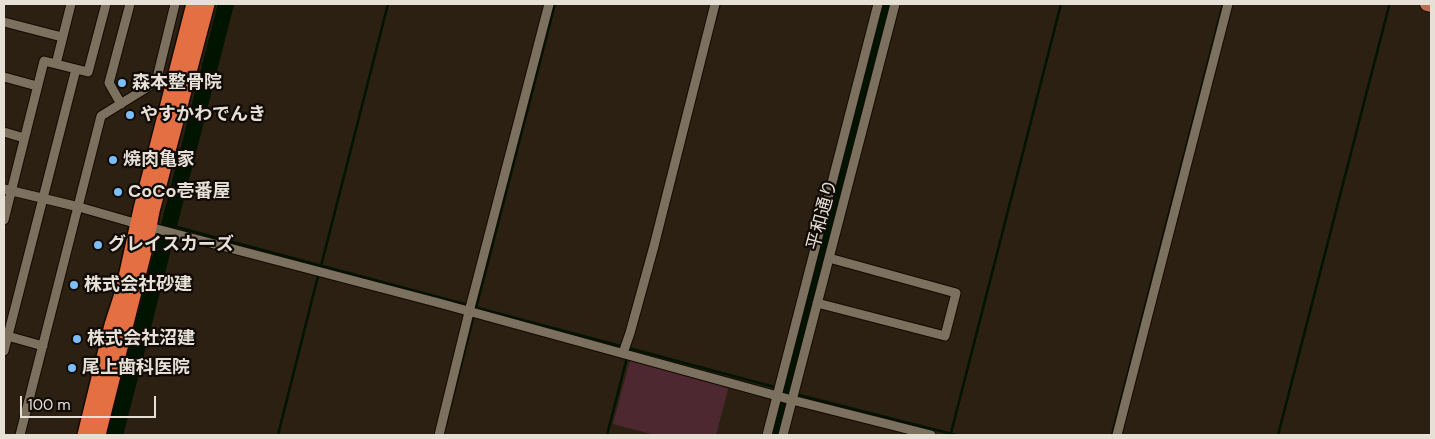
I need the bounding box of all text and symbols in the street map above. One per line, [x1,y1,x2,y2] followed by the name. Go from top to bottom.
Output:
[132,72,222,94] place label: 森本整骨院
[116,77,128,89] marker: 森本整骨院
[140,104,266,126] place label: やすかわでんき
[124,109,136,121] marker: やすかわでんき
[123,149,195,171] place label: 焼肉亀家
[107,154,119,166] marker: 焼肉亀家
[803,177,843,253] street label: 平和通り
[128,181,231,203] place label: CoCo壱番屋
[112,186,124,198] marker: CoCo壱番屋
[108,234,234,256] place label: グレイスカーズ
[92,239,104,251] marker: グレイスカーズ
[84,274,192,296] place label: 株式会社砂建
[68,279,80,291] marker: 株式会社砂建
[87,328,195,350] place label: 株式会社沼建
[71,333,83,345] marker: 株式会社沼建
[82,357,190,379] place label: 尾上歯科医院
[66,362,78,374] marker: 尾上歯科医院
[22,386,159,418] scale bar
[28,395,71,415] text: 100 m

